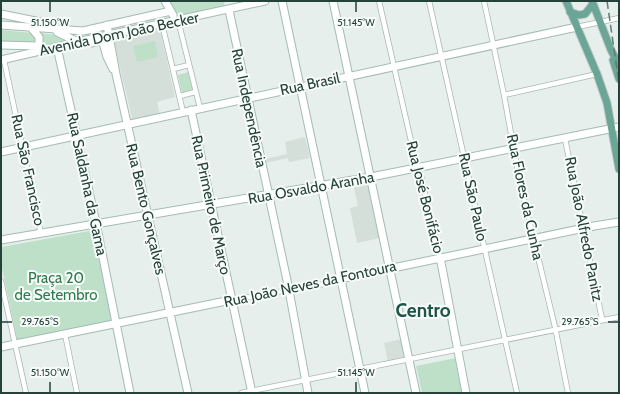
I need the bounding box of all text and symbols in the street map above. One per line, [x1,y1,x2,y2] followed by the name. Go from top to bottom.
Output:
[38,8,201,60] street label: Avenida Dom João Becker
[31,16,70,29] text: 51.150°W
[337,16,375,29] text: 51.145°W
[228,47,271,170] street label: Rua Independência
[278,69,342,99] street label: Rua Brasil
[63,111,111,258] street label: Rua Saldanha da Gama
[7,113,49,227] street label: Rua São Francisco
[503,132,547,262] street label: Rua Flores da Cunha
[187,134,235,276] street label: Rua Primeiro de Março
[402,139,448,255] street label: Rua José Bonifácio
[122,142,170,276] street label: Rua Bento Gonçalves
[455,151,491,243] street label: Rua São Paulo
[561,155,607,303] street label: Rua João Alfredo Panitz
[247,168,376,208] street label: Rua Osvaldo Aranha
[222,257,399,311] street label: Rua João Neves da Fontoura
[15,269,97,304] park label: Praça 20 de Setembro
[395,299,451,322] district label: Centro
[21,315,59,328] text: 29.765°S
[561,315,599,328] text: 29.765°S
[31,366,70,379] text: 51.150°W
[337,366,375,379] text: 51.145°W

